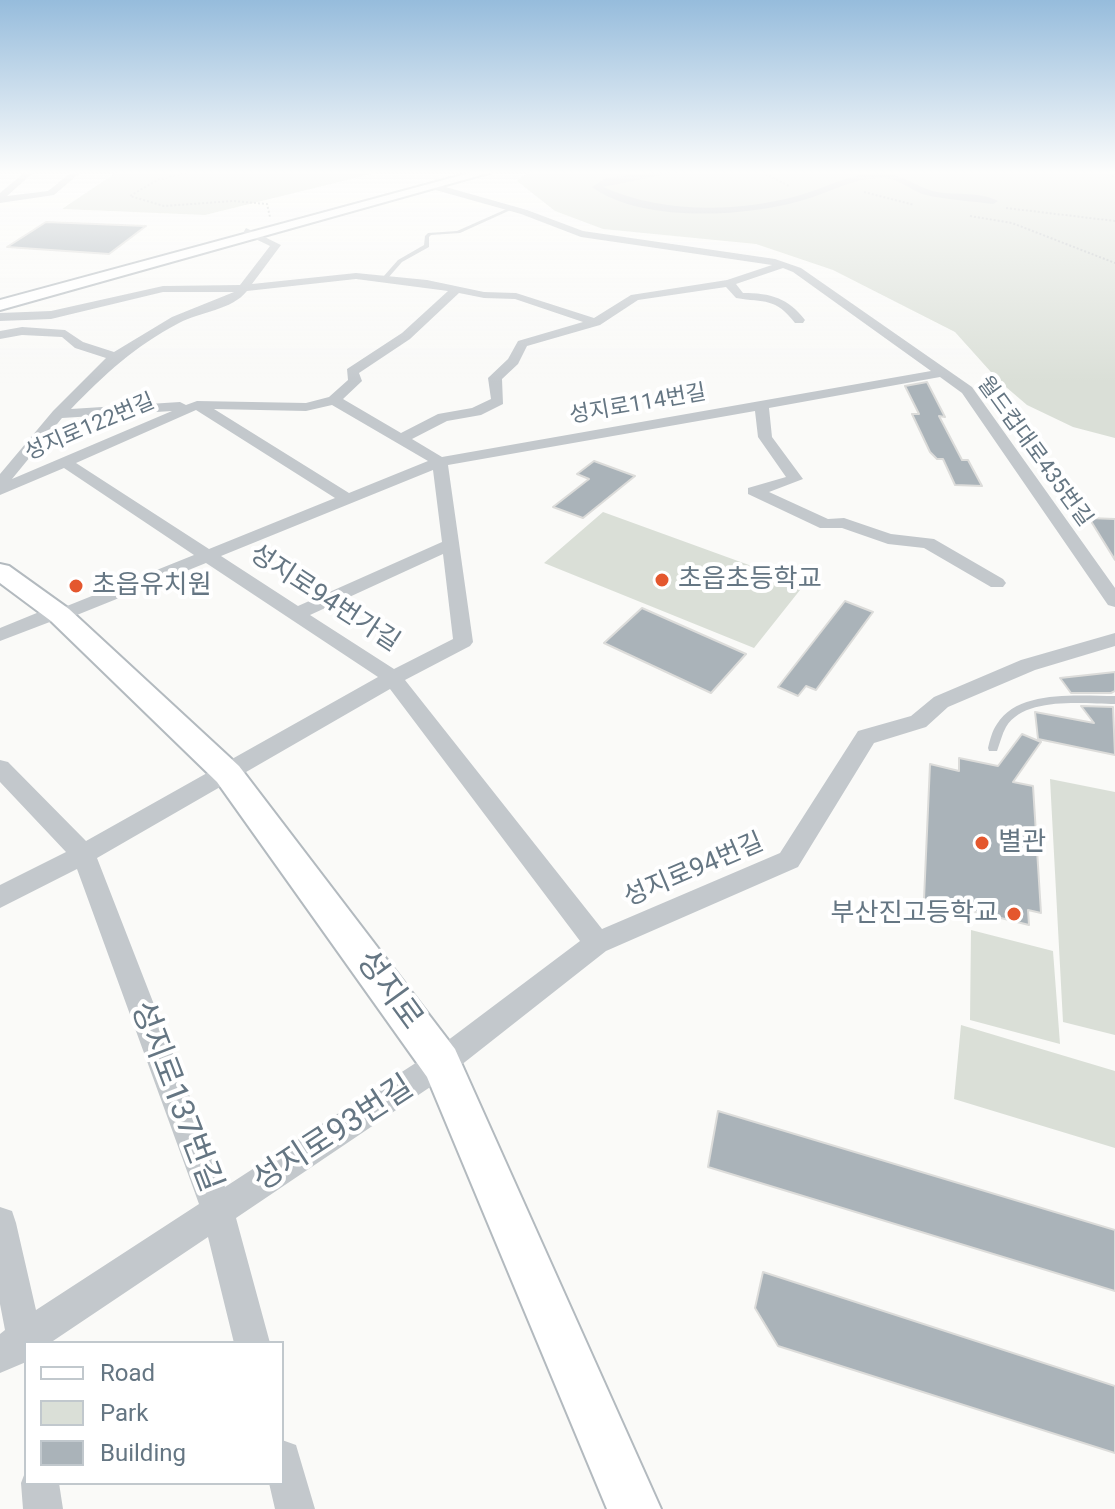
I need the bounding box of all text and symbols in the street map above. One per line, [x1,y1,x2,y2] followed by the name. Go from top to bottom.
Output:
[971,372,1097,532] street label: 월드컵대로435번길
[568,380,708,430] street label: 성지로114번길
[21,389,159,467] street label: 성지로122번길
[243,539,405,659] street label: 성지로94번가길
[678,564,822,596] place label: 초읍초등학교
[92,570,212,602] place label: 초읍유치원
[653,571,671,589] marker: 초읍초등학교
[67,577,85,595] marker: 초읍유치원
[998,827,1046,859] place label: 별관
[619,828,769,914] street label: 성지로94번길
[973,834,991,852] marker: 별관
[831,898,998,930] place label: 부산진고등학교
[1005,905,1023,923] marker: 부산진고등학교
[347,944,429,1038] street label: 성지로
[121,996,229,1198] street label: 성지로137번길
[247,1069,421,1201] street label: 성지로93번길
[24,1341,284,1485] legend
[100,1359,155,1387] text: Road
[100,1399,148,1427] text: Park
[100,1439,186,1467] text: Building

